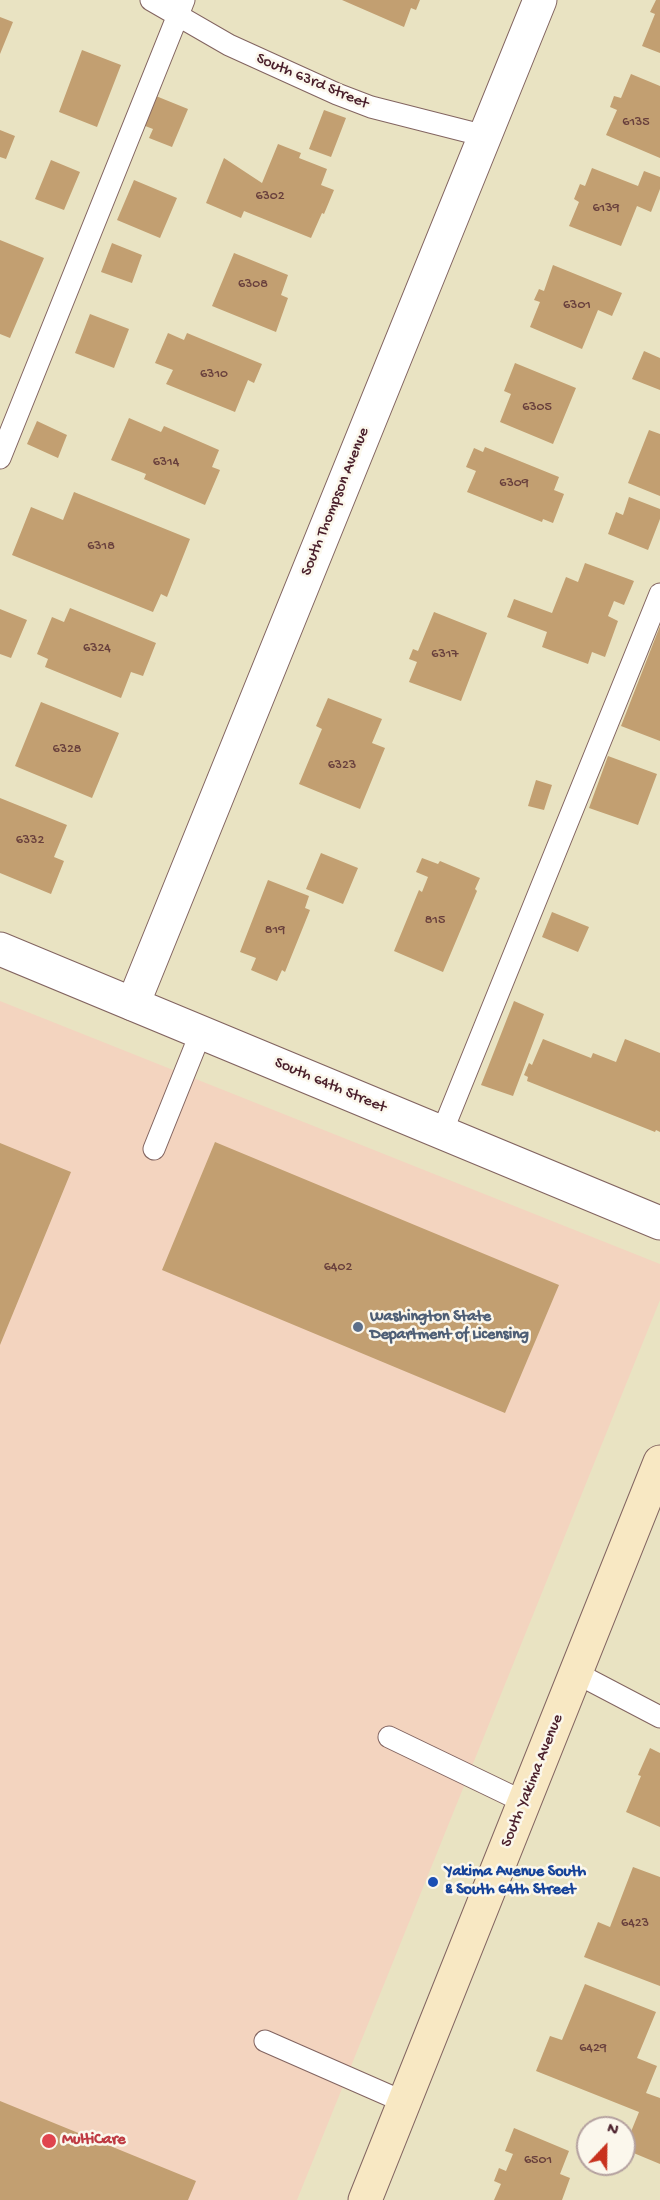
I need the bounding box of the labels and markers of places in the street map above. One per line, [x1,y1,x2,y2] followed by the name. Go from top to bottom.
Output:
[370,1308,529,1346] place label: Washington State Department of Licensing
[351,1320,365,1334] marker: Washington State Department of Licensing
[445,1863,586,1901] place label: Yakima Avenue South & South 64th Street
[426,1875,440,1889] marker: Yakima Avenue South & South 64th Street
[62,2131,126,2151] place label: MultiCare
[40,2132,58,2150] marker: MultiCare

